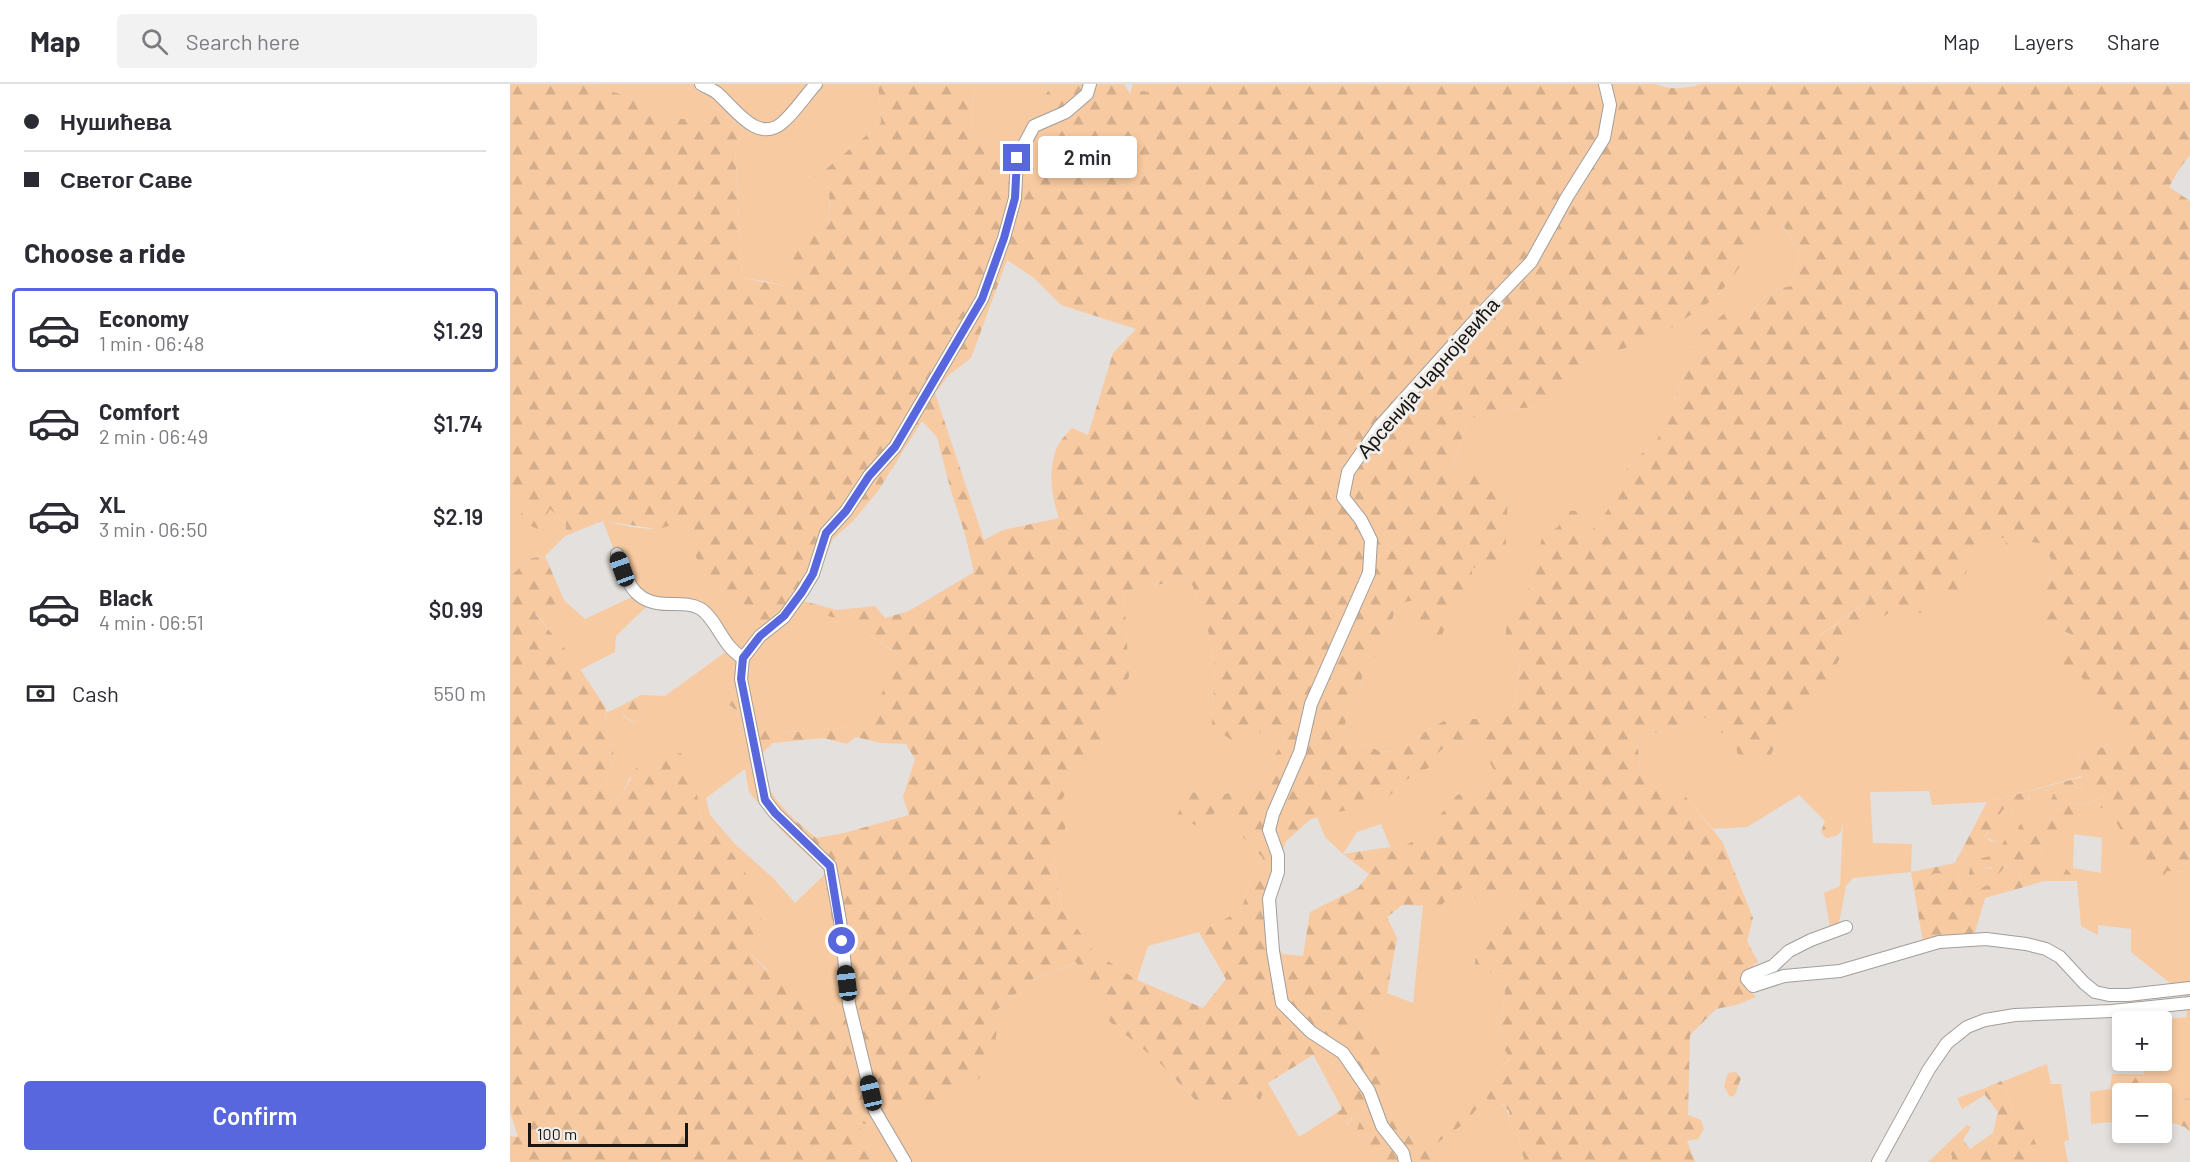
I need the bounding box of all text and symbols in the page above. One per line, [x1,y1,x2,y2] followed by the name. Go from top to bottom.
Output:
[117,14,537,68] search box
[30,24,81,58] text: Map
[138,25,171,58] icon: search
[186,28,300,54] text: Search here
[1943,29,1980,54] text: Map
[2013,29,2074,54] text: Layers
[2107,29,2160,54] text: Share
[60,108,171,134] text: Нушићева
[1038,137,1137,179] callout: 2 min
[1003,144,1030,171] route end
[1064,145,1111,169] text: 2 min
[60,166,192,192] text: Светог Саве
[24,236,186,268] text: Choose a ride
[1351,292,1504,462] street label: Арсенија Чарнојевића
[27,303,81,357] icon: car
[99,305,189,331] text: Economy
[433,317,483,343] text: $1.29
[99,331,204,355] text: 1 min · 06:48
[27,396,81,450] icon: car
[99,398,180,424] text: Comfort
[433,410,483,436] text: $1.74
[99,424,208,448] text: 2 min · 06:49
[27,489,81,543] icon: car
[99,491,125,517] text: XL
[433,503,483,529] text: $2.19
[99,517,208,541] text: 3 min · 06:50
[607,549,637,589] car
[27,582,81,636] icon: car
[99,584,153,610] text: Black
[429,596,483,622] text: $0.99
[99,610,204,634] text: 4 min · 06:51
[24,677,57,710] icon: cash
[72,680,119,706] text: Cash
[434,681,486,705] text: 550 m
[828,927,855,954] route start
[836,964,858,1002] car
[2112,1011,2172,1143] map controls
[2112,1011,2172,1071] button: +
[858,1073,884,1113] car
[24,1081,486,1150] button: Confirm
[2112,1083,2172,1143] button: −
[528,1120,688,1148] scale bar
[537,1124,577,1143] text: 100 m

